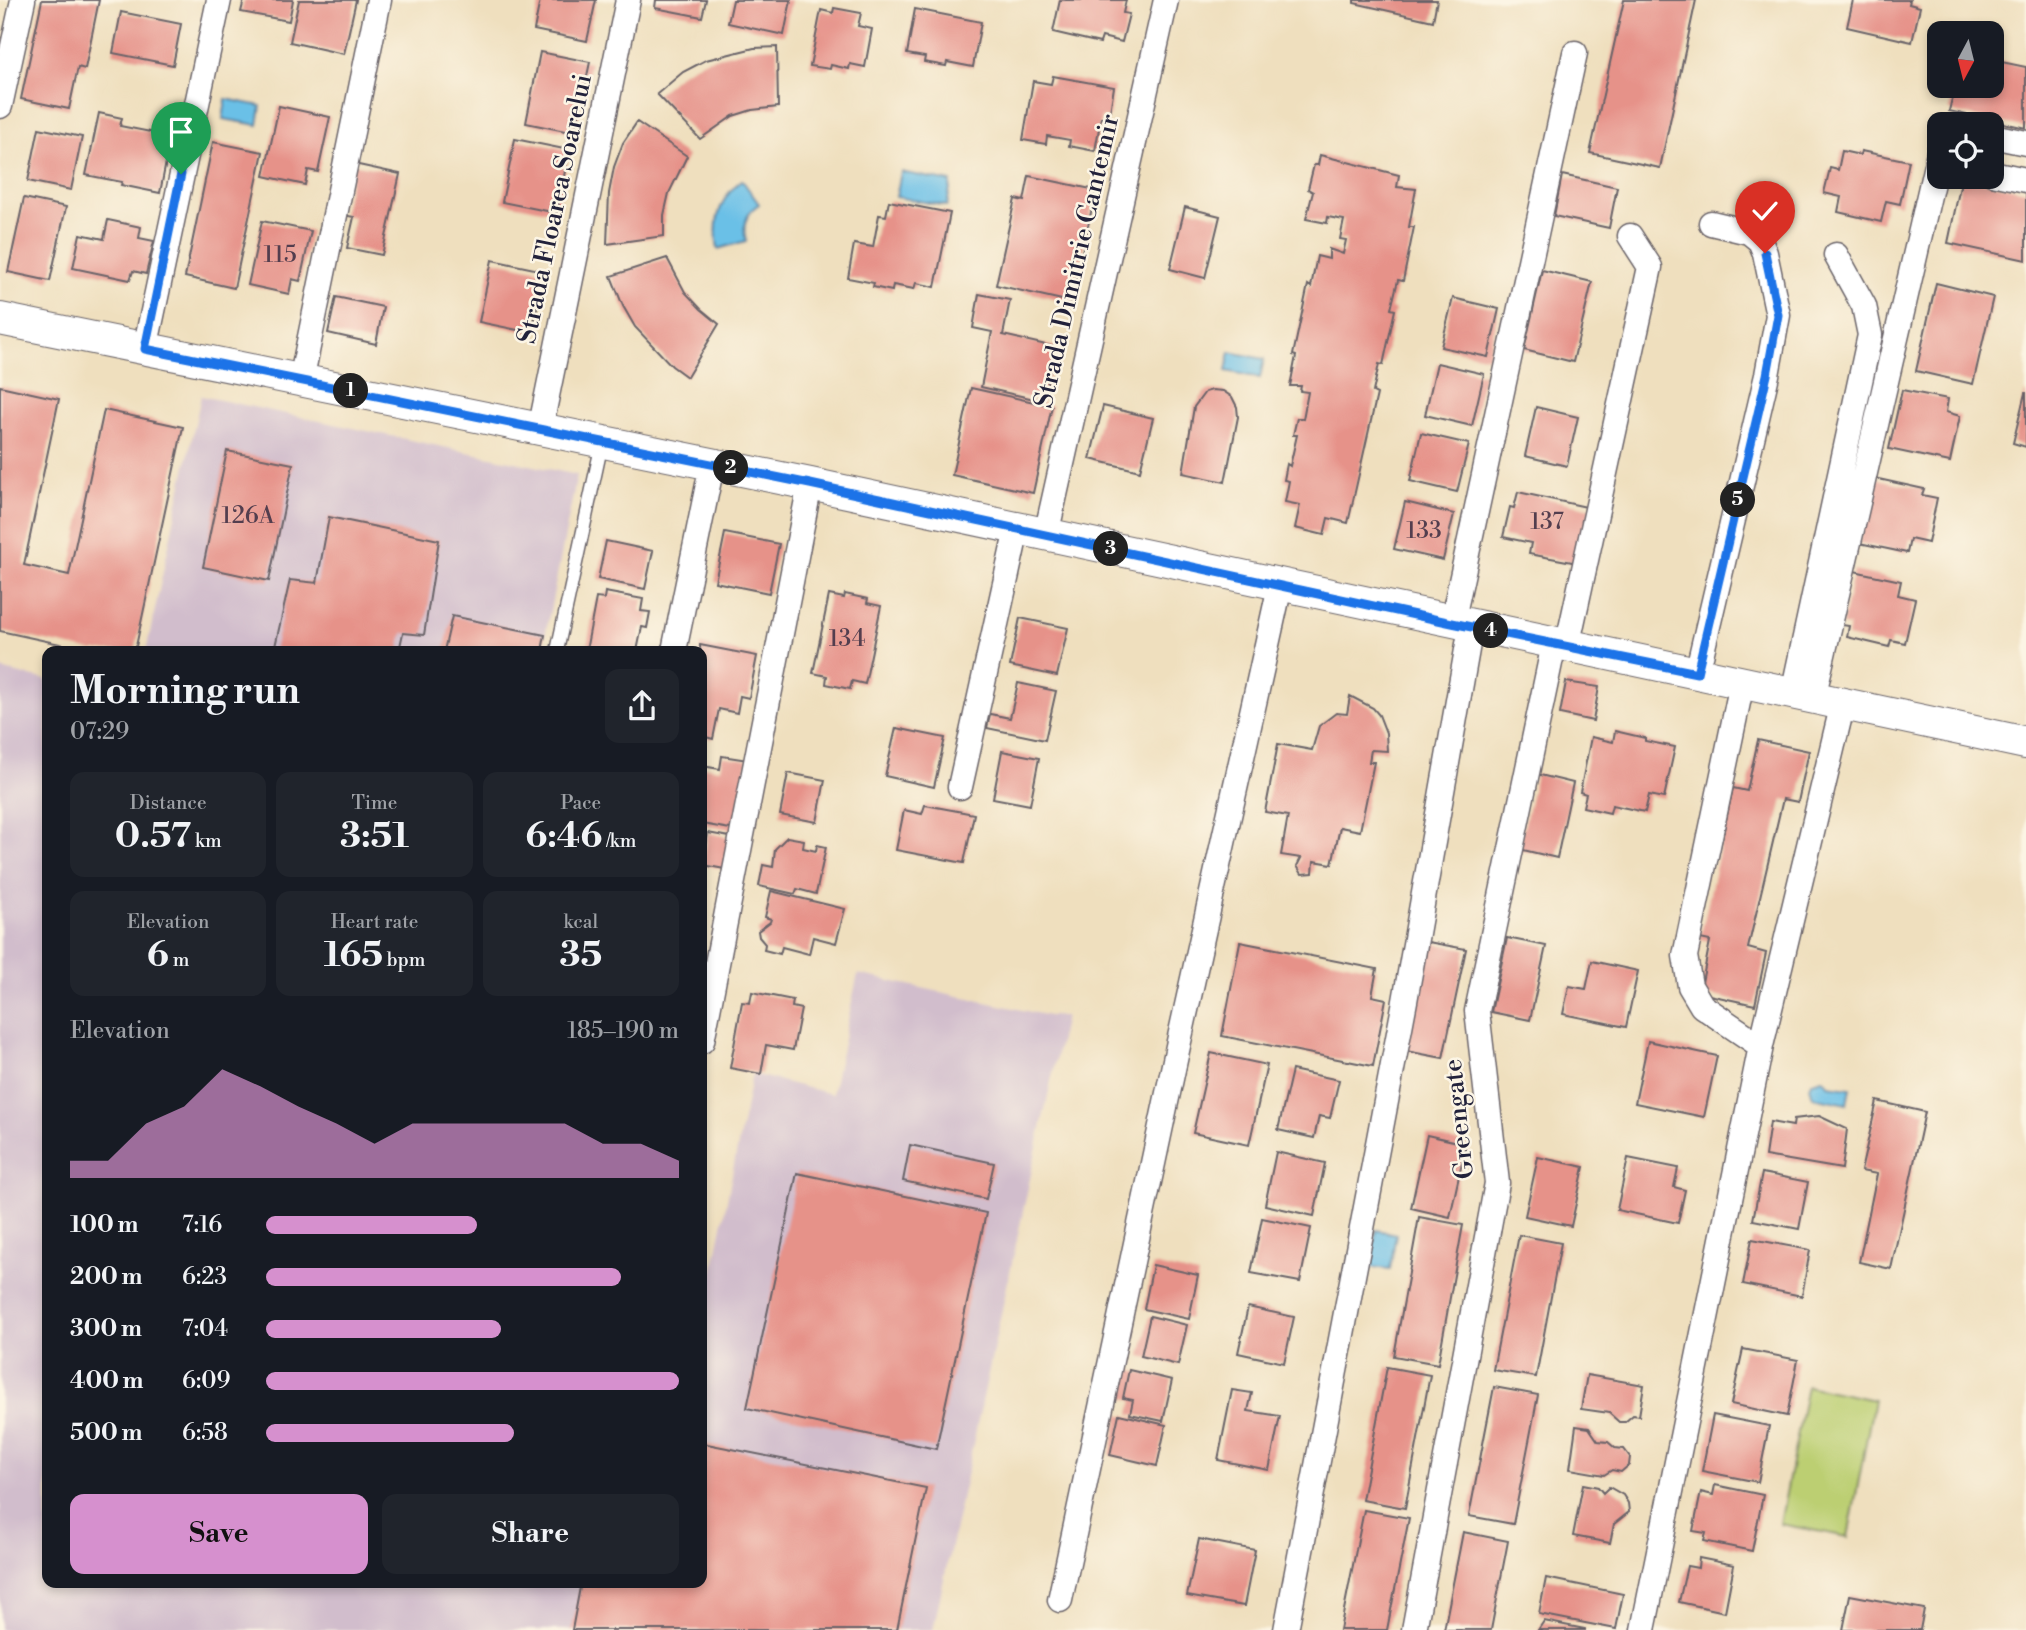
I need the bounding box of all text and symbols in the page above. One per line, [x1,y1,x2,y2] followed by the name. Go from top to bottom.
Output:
[1927,21,2004,98] north arrow
[1927,21,2004,189] map controls
[511,71,599,347] street label: Strada Floarea Soarelui
[151,102,211,174] pin
[1028,111,1126,411] street label: Strada Dimitrie Cantemir
[1927,112,2004,189] button: locate
[162,113,200,151] icon: arrive
[1735,181,1795,253] pin
[1746,192,1784,230] icon: check
[263,241,297,269] house number: 115
[334,374,368,408] pin: 1
[346,378,355,402] text: 1
[714,450,748,486] pin: 2
[725,455,736,479] text: 2
[1720,482,1756,518] pin: 5
[1732,487,1743,511] text: 5
[221,502,276,530] house number: 126A
[1530,508,1564,536] house number: 137
[1406,517,1442,545] house number: 133
[1094,532,1128,566] pin: 3
[1105,536,1116,560] text: 3
[1474,614,1508,648] pin: 4
[1484,618,1497,642] text: 4
[829,625,865,653] house number: 134
[70,668,300,715] text: Morning run
[605,669,679,743] button: share
[70,718,129,746] text: 07:29
[130,791,207,815] text: Distance
[352,791,397,815] text: Time
[560,791,601,815] text: Pace
[115,815,191,858] text: 0.57
[340,815,409,858] text: 3:51
[525,815,602,858] text: 6:46
[191,829,222,853] text: km
[602,829,636,853] text: /km
[127,910,209,934] text: Elevation
[331,910,418,934] text: Heart rate
[564,910,598,934] text: kcal
[147,934,169,977] text: 6
[324,934,383,977] text: 165
[559,934,602,977] text: 35
[169,948,189,972] text: m
[383,948,425,972] text: bpm
[70,1017,170,1045] text: Elevation
[567,1017,679,1045] text: 185–190 m
[1437,1057,1481,1181] street label: Greengate
[70,1211,138,1239] text: 100 m
[182,1211,222,1239] text: 7:16
[70,1263,142,1291] text: 200 m
[182,1263,227,1291] text: 6:23
[70,1315,142,1343] text: 300 m
[182,1315,228,1343] text: 7:04
[70,1367,143,1395] text: 400 m
[182,1367,230,1395] text: 6:09
[70,1419,142,1447] text: 500 m
[182,1419,228,1447] text: 6:58
[70,1494,368,1574] button: Save
[382,1494,679,1574] button: Share

